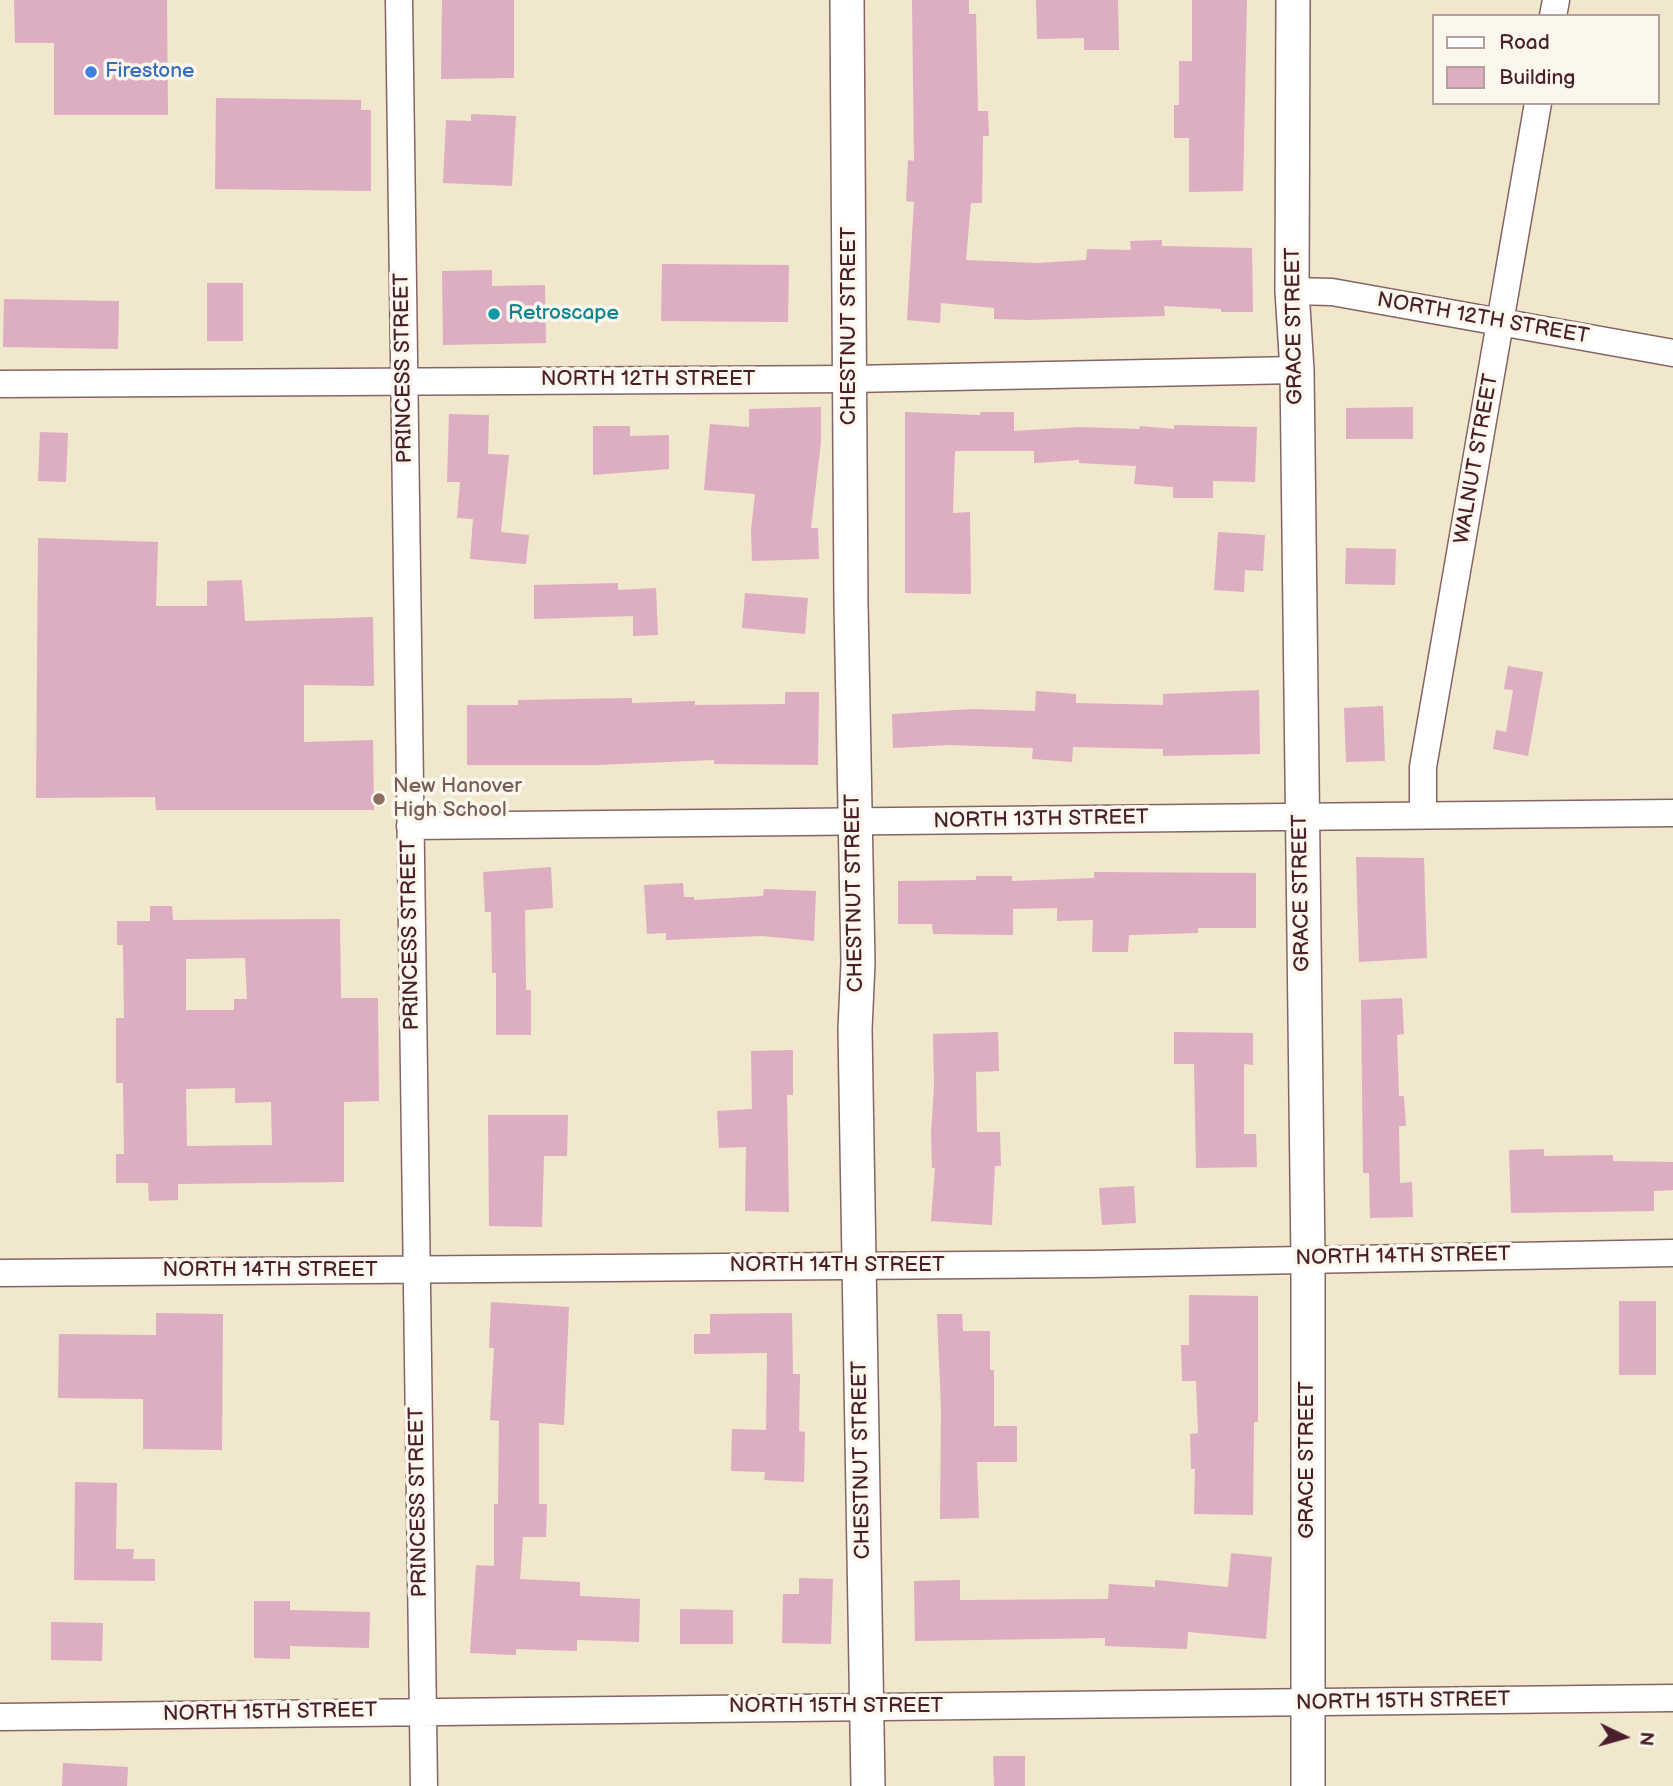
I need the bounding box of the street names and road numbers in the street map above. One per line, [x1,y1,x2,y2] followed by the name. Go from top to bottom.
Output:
[837,227,863,425] street label: CHESTNUT STREET
[1281,247,1309,405] street label: GRACE STREET
[390,273,418,463] street label: PRINCESS STREET
[1375,288,1591,350] street label: NORTH 12TH STREET
[541,367,755,393] street label: NORTH 12TH STREET
[1450,372,1504,546] street label: WALNUT STREET
[841,793,869,993] street label: CHESTNUT STREET
[933,806,1149,834] street label: NORTH 13TH STREET
[1288,814,1316,972] street label: GRACE STREET
[397,840,425,1030] street label: PRINCESS STREET
[1295,1243,1511,1271] street label: NORTH 14TH STREET
[729,1253,945,1279] street label: NORTH 14TH STREET
[162,1258,378,1284] street label: NORTH 14TH STREET
[848,1360,876,1560] street label: CHESTNUT STREET
[1295,1381,1321,1539] street label: GRACE STREET
[405,1407,433,1597] street label: PRINCESS STREET
[1296,1688,1510,1716] street label: NORTH 15TH STREET
[729,1694,943,1720] street label: NORTH 15TH STREET
[163,1699,377,1727] street label: NORTH 15TH STREET

